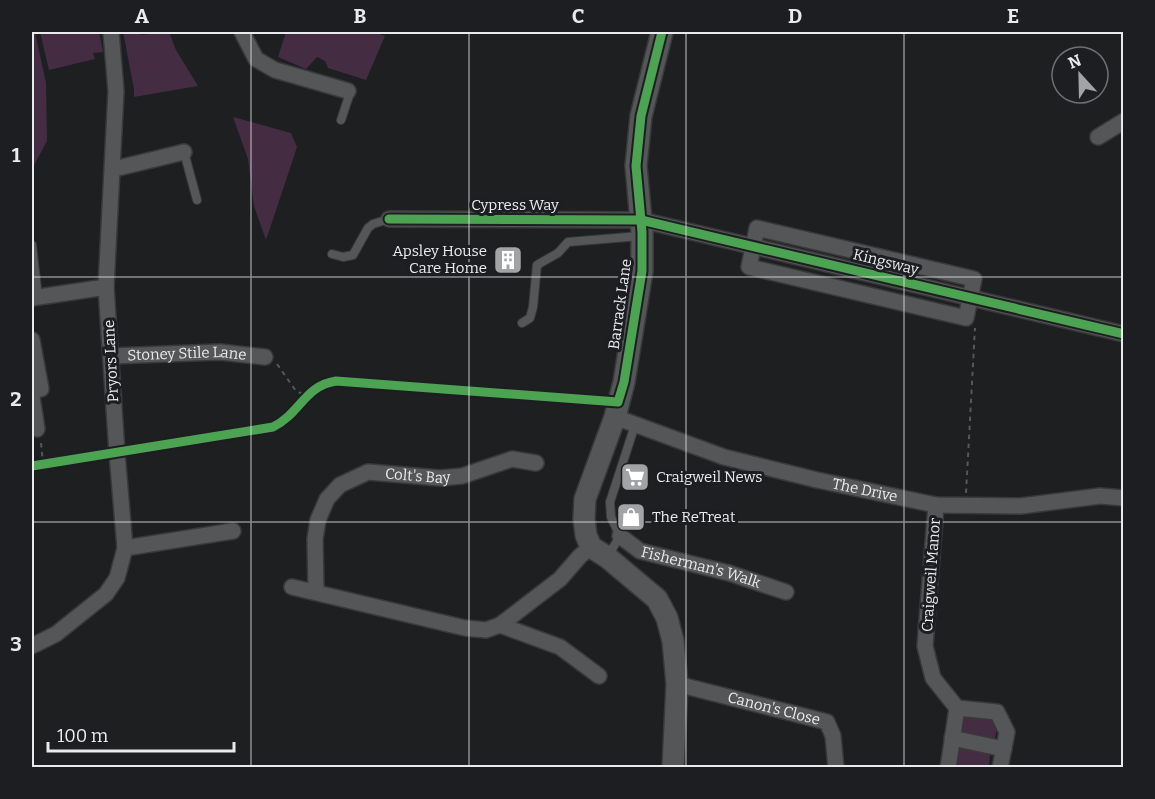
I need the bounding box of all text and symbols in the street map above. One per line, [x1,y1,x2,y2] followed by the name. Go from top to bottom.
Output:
[135,4,150,28] text: A
[354,4,367,28] text: B
[572,4,584,28] text: C
[788,4,802,28] text: D
[1007,4,1019,28] text: E
[1050,45,1110,105] north arrow
[1065,50,1084,73] text: N
[12,143,21,167] text: 1
[471,196,559,214] street label: Cypress Way
[392,242,487,277] place label: Apsley House Care Home
[492,244,524,276] building icon: Apsley House Care Home
[851,245,921,279] street label: Kingsway
[605,258,635,350] street label: Barrack Lane
[100,319,122,403] street label: Pryors Lane
[127,343,247,364] street label: Stoney Stile Lane
[10,387,22,411] text: 2
[619,461,651,493] supermarket icon: Craigweil News
[384,464,451,487] street label: Colt's Bay
[656,468,762,486] place label: Craigweil News
[831,474,899,506] street label: The Drive
[615,501,647,533] shop icon: The ReTreat
[652,508,736,526] place label: The ReTreat
[918,517,944,633] street label: Craigweil Manor
[639,543,764,592] street label: Fisherman's Walk
[10,632,22,656] text: 3
[726,688,822,729] street label: Canon's Close
[48,715,234,753] scale bar
[57,725,108,747] text: 100 m

